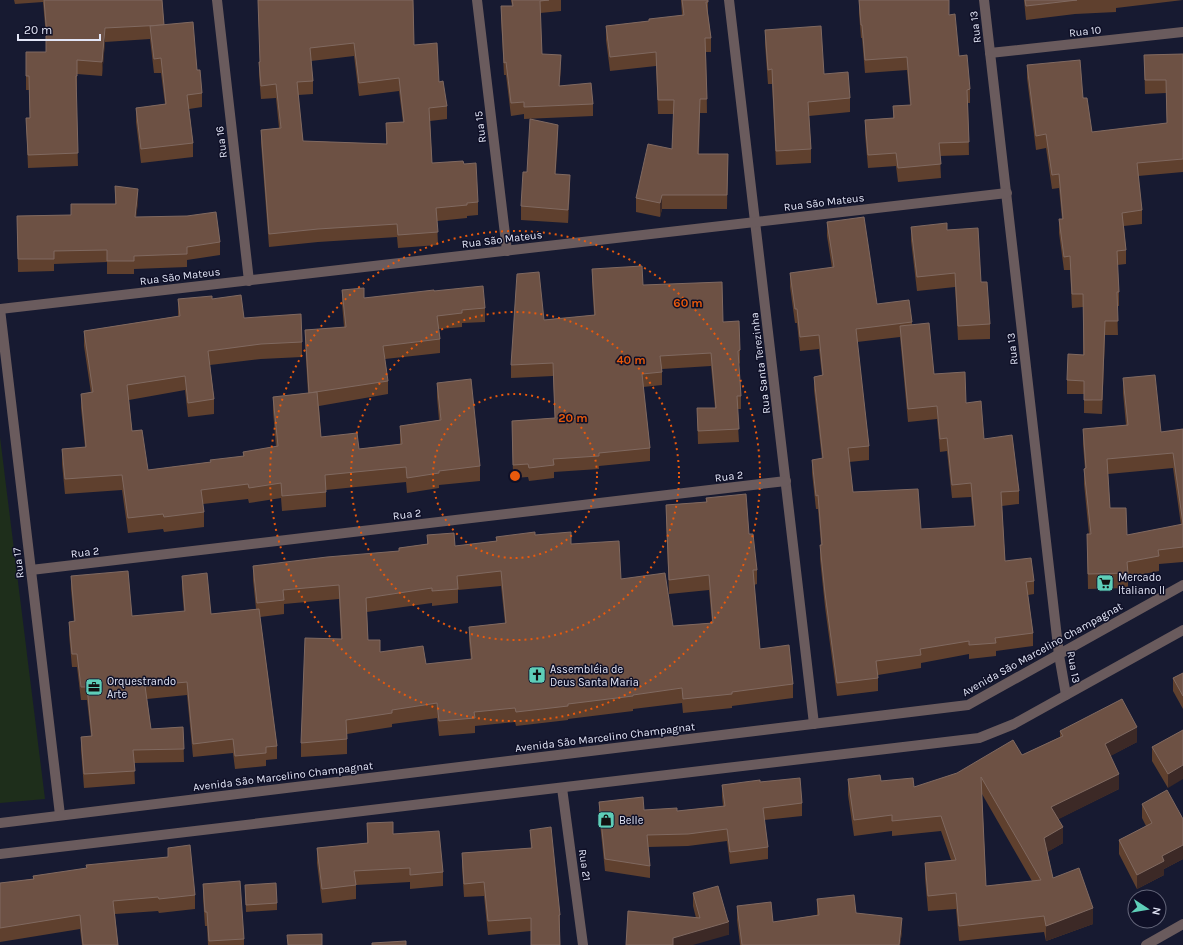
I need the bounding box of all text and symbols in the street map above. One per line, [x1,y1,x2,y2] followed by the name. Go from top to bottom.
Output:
[967,10,984,44] street label: Rua 13
[18,16,100,42] scale bar
[24,23,52,37] text: 20 m
[1068,23,1102,40] street label: Rua 10
[472,110,489,144] street label: Rua 15
[213,125,230,159] street label: Rua 16
[783,191,865,214] street label: Rua São Mateus
[461,228,543,251] street label: Rua São Mateus
[139,265,221,288] street label: Rua São Mateus
[673,296,703,310] text: 60 m
[748,312,773,414] street label: Rua Santa Terezinha
[1004,332,1021,366] street label: Rua 13
[616,353,646,367] text: 40 m
[558,411,588,425] text: 20 m
[714,468,744,485] street label: Rua 2
[508,469,522,483] centre of rings
[392,506,422,523] street label: Rua 2
[70,544,100,561] street label: Rua 2
[10,547,27,579] street label: Rua 17
[1118,571,1165,597] place label: Mercado Italiano II
[1095,573,1115,593] supermarket icon: Mercado Italiano II
[960,600,1125,699] street label: Avenida São Marcelino Champagnat
[1064,650,1083,684] street label: Rua 13
[550,663,639,689] place label: Assembléia de Deus Santa Maria
[527,665,547,685] church icon: Assembléia de Deus Santa Maria
[107,675,176,701] place label: Orquestrando Arte
[84,677,104,697] office icon: Orquestrando Arte
[514,720,696,755] street label: Avenida São Marcelino Champagnat
[192,759,374,794] street label: Avenida São Marcelino Champagnat
[596,810,616,830] shop icon: Belle
[619,814,644,827] place label: Belle
[576,848,593,882] street label: Rua 21
[1127,889,1167,929] north arrow
[1149,906,1163,916] text: N

